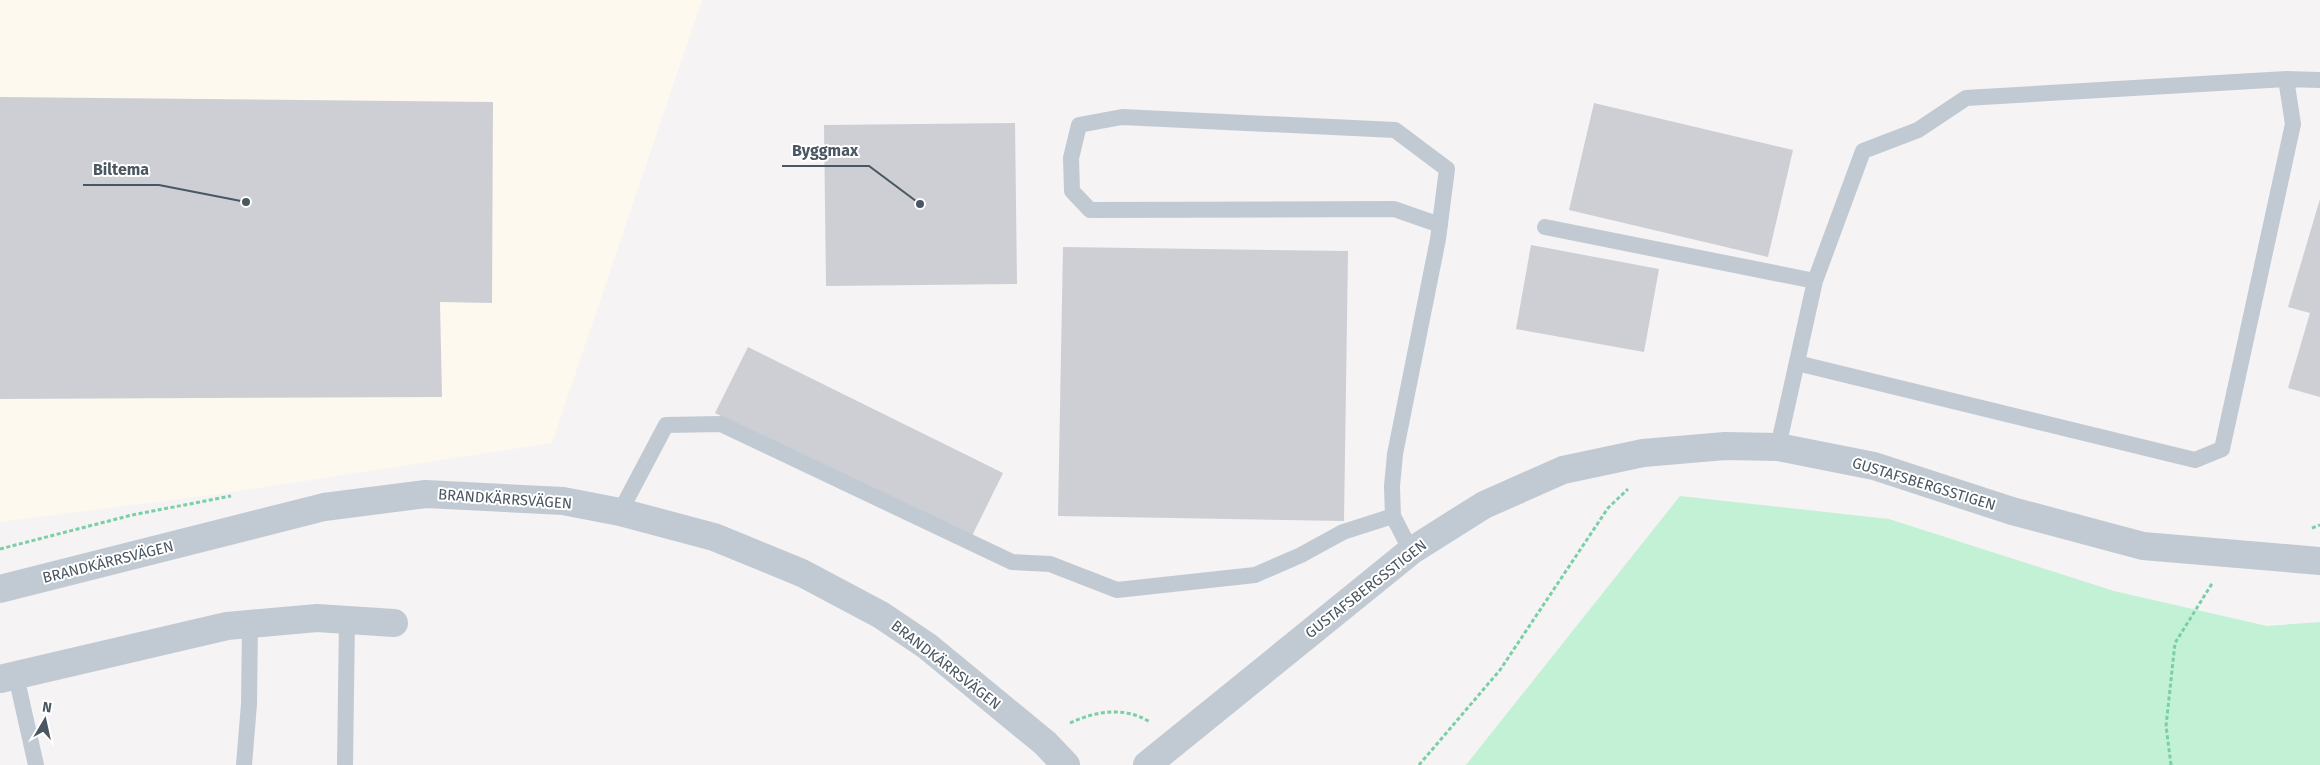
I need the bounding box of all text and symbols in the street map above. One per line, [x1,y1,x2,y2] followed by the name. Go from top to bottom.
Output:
[782,135,869,166] callout: Byggmax
[792,141,859,160] text: Byggmax
[83,154,159,185] callout: Biltema
[93,160,149,179] text: Biltema
[1850,454,1998,514] street label: GUSTAFSBERGSSTIGEN
[437,485,573,513] street label: BRANDKÄRRSVÄGEN
[1302,536,1430,642] street label: GUSTAFSBERGSSTIGEN
[41,537,175,587] street label: BRANDKÄRRSVÄGEN
[888,617,1004,713] street label: BRANDKÄRRSVÄGEN
[20,695,70,745] north arrow
[41,699,53,717] text: N

